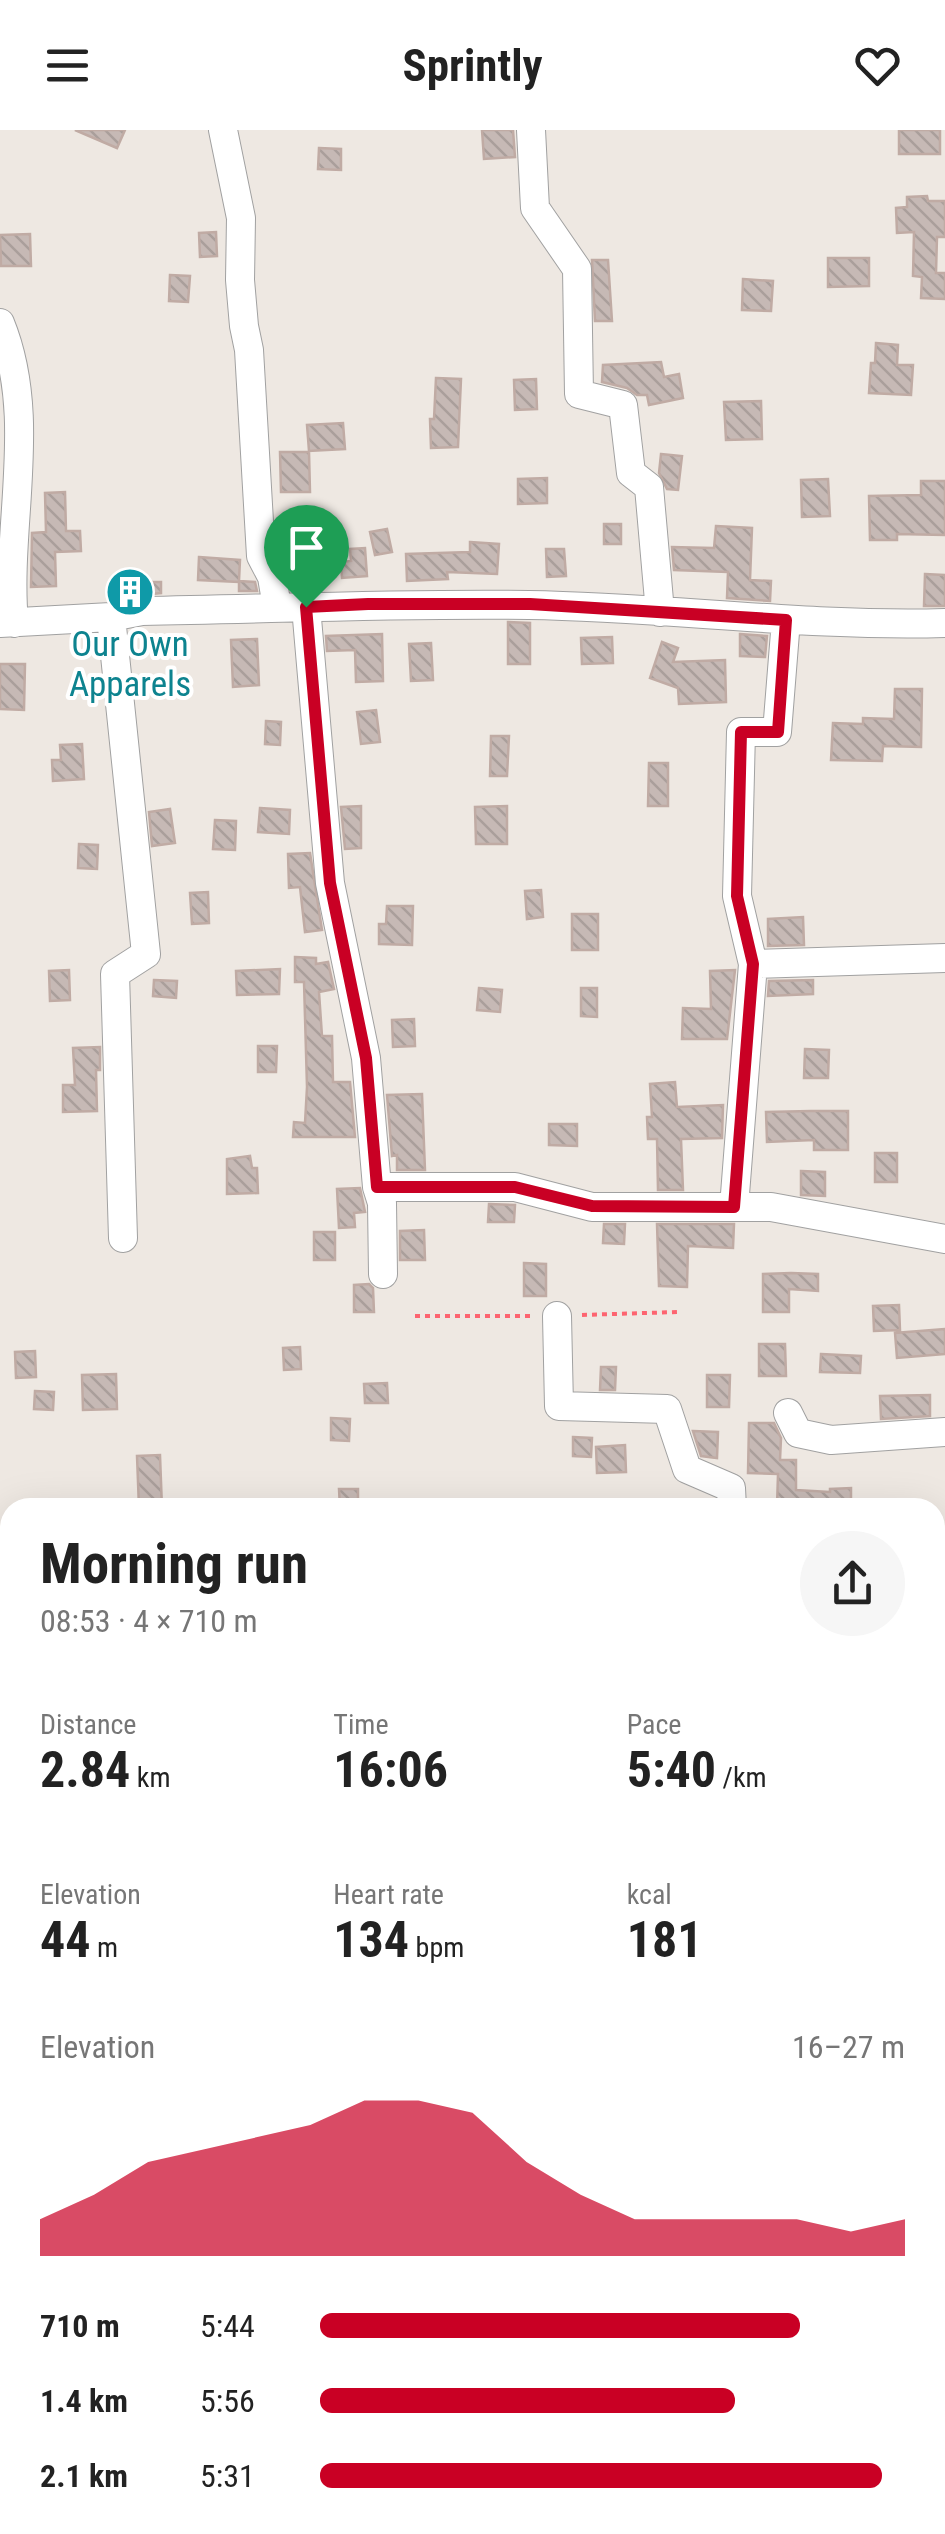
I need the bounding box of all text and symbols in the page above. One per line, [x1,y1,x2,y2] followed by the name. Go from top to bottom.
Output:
[40,38,95,93] icon: menu
[850,38,905,93] icon: heart
[402,39,543,92] text: Sprintly
[264,505,349,608] pin
[279,520,334,575] icon: arrive
[104,566,156,618] building icon: Our Own Apparels
[69,624,191,705] place label: Our Own Apparels
[800,1531,905,1636] button: share
[40,1532,308,1596] text: Morning run
[40,1602,258,1640] text: 08:53 · 4 × 710 m
[40,1708,137,1741] text: Distance
[333,1708,389,1741] text: Time
[627,1708,682,1741] text: Pace
[40,1741,130,1799] text: 2.84
[333,1741,448,1799] text: 16:06
[627,1741,716,1799] text: 5:40
[130,1761,170,1794] text: km
[716,1761,767,1794] text: /km
[40,1878,141,1911] text: Elevation
[333,1878,444,1911] text: Heart rate
[627,1878,672,1911] text: kcal
[40,1911,91,1969] text: 44
[333,1911,409,1969] text: 134
[627,1911,702,1969] text: 181
[91,1931,118,1964] text: m
[409,1931,464,1964] text: bpm
[40,2028,155,2066] text: Elevation
[792,2028,905,2066] text: 16–27 m
[40,2307,120,2345] text: 710 m
[200,2307,255,2345] text: 5:44
[40,2382,128,2420] text: 1.4 km
[200,2382,255,2420] text: 5:56
[40,2457,128,2495] text: 2.1 km
[200,2457,255,2495] text: 5:31

